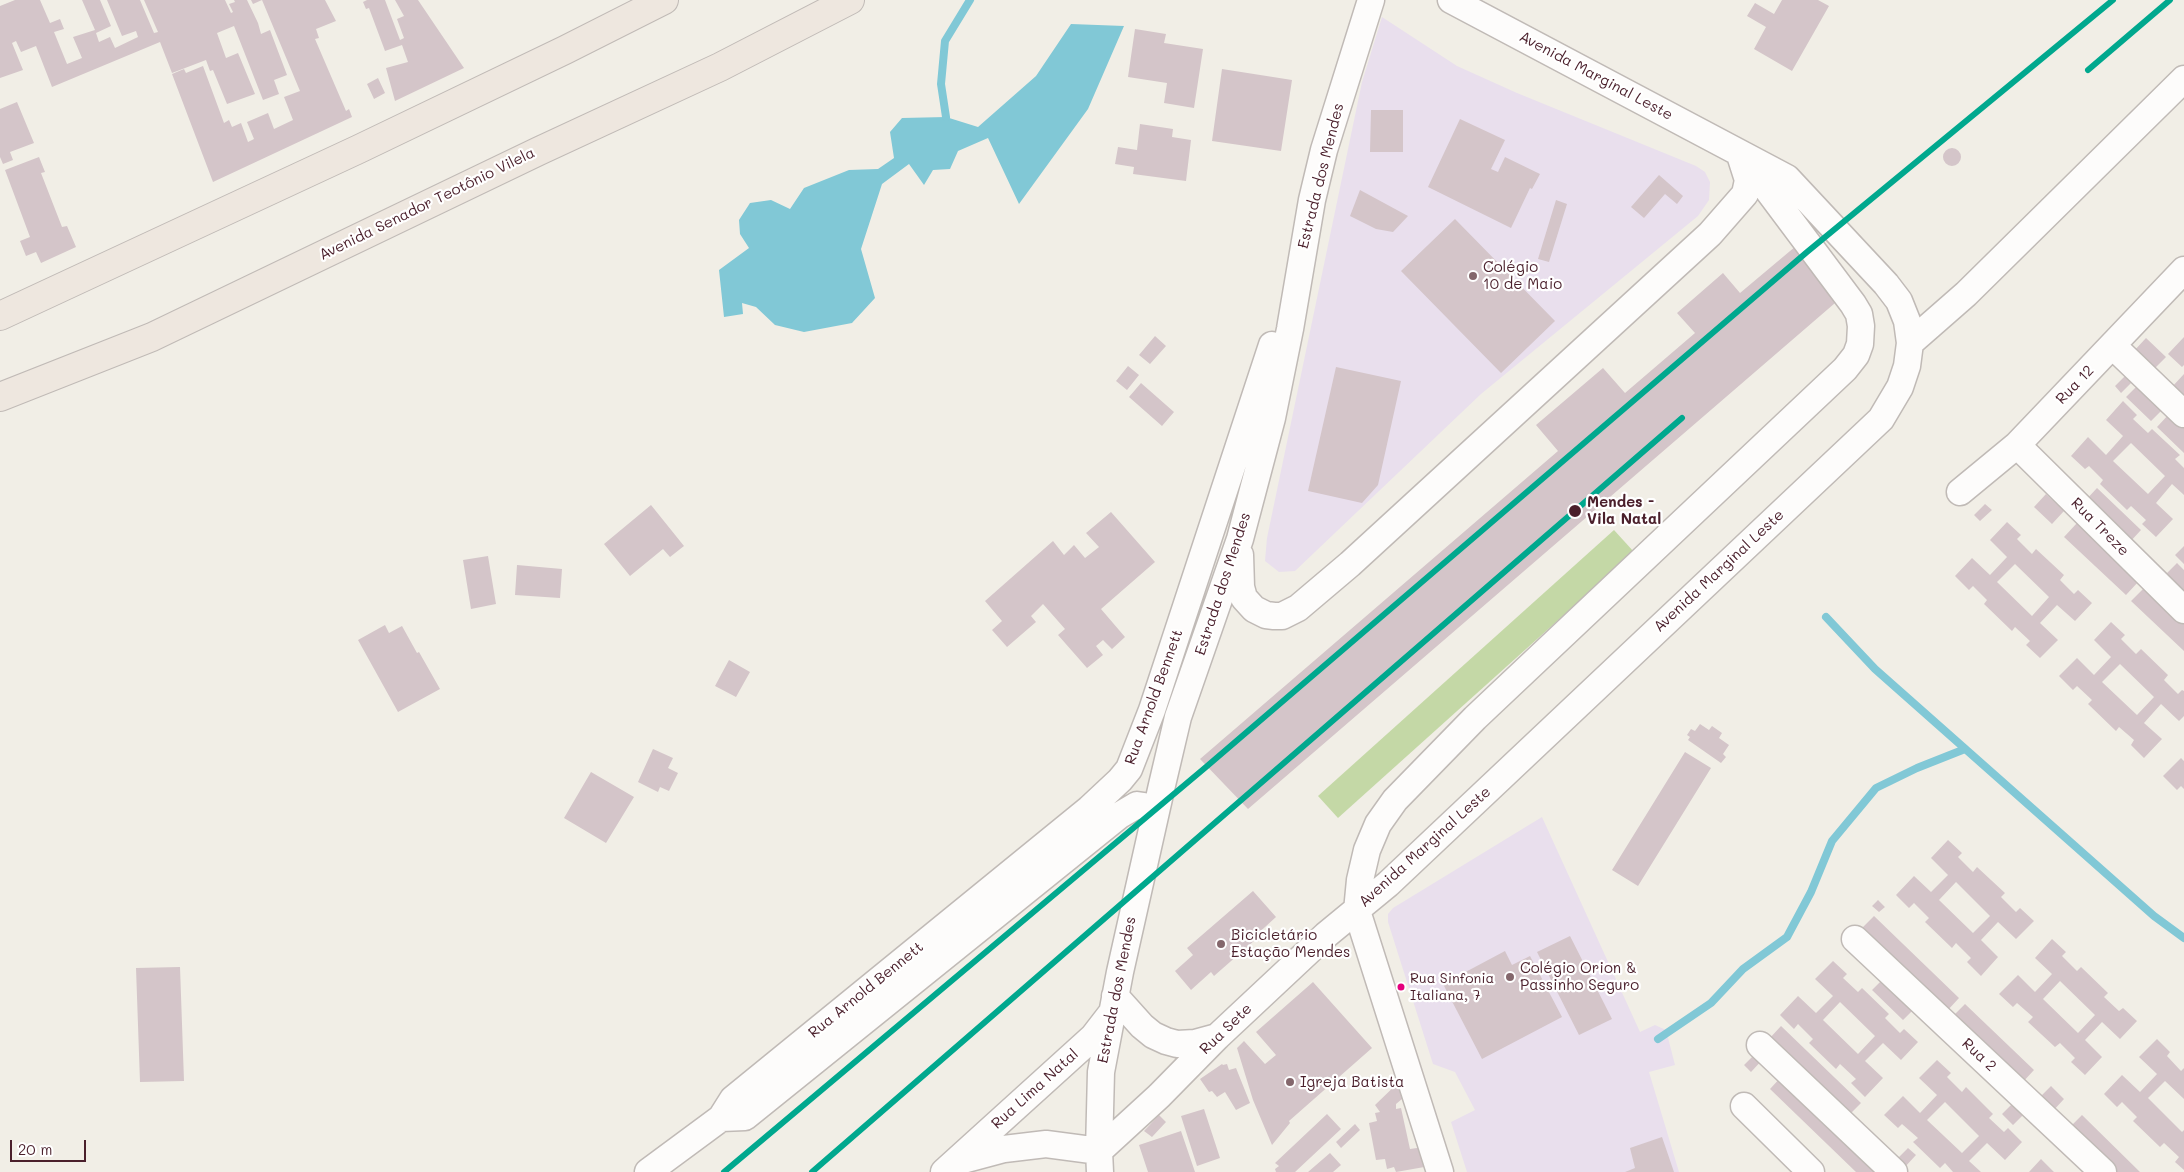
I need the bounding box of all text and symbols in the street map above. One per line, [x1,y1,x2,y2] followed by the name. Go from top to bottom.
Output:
[1516,28,1676,124] street label: Avenida Marginal Leste
[1294,101,1348,251] street label: Estrada dos Mendes
[316,144,538,264] street label: Avenida Senador Teotônio Vilela
[1483,258,1562,293] place label: Colégio 10 de Maio
[1467,270,1479,282] marker: Colégio 10 de Maio
[2052,362,2098,408] street label: Rua 12
[1587,493,1661,528] place label: Mendes - Vila Natal
[2067,494,2133,560] street label: Rua Treze
[1567,503,1583,519] marker: Mendes - Vila Natal
[1650,506,1788,636] street label: Avenida Marginal Leste
[1191,510,1255,658] street label: Estrada dos Mendes
[1121,627,1187,767] street label: Rua Arnold Bennett
[1355,783,1495,911] street label: Avenida Marginal Leste
[1094,915,1140,1065] street label: Estrada dos Mendes
[1231,926,1350,961] place label: Bicicletário Estação Mendes
[805,938,927,1042] street label: Rua Arnold Bennett
[1215,938,1227,950] marker: Bicicletário Estação Mendes
[1520,959,1639,994] place label: Colégio Orion & Passinho Seguro
[1410,971,1494,1004] place label: Rua Sinfonia Italiana, 7
[1504,971,1516,983] marker: Colégio Orion & Passinho Seguro
[1396,982,1406,992] marker: Rua Sinfonia Italiana, 7
[1196,1000,1256,1058] street label: Rua Sete
[1958,1035,2000,1075] street label: Rua 2
[988,1045,1082,1133] street label: Rua Lima Natal
[1300,1073,1404,1091] place label: Igreja Batista
[1284,1076,1296,1088] marker: Igreja Batista
[12,1130,89,1162] scale bar
[18,1139,52,1159] text: 20 m

